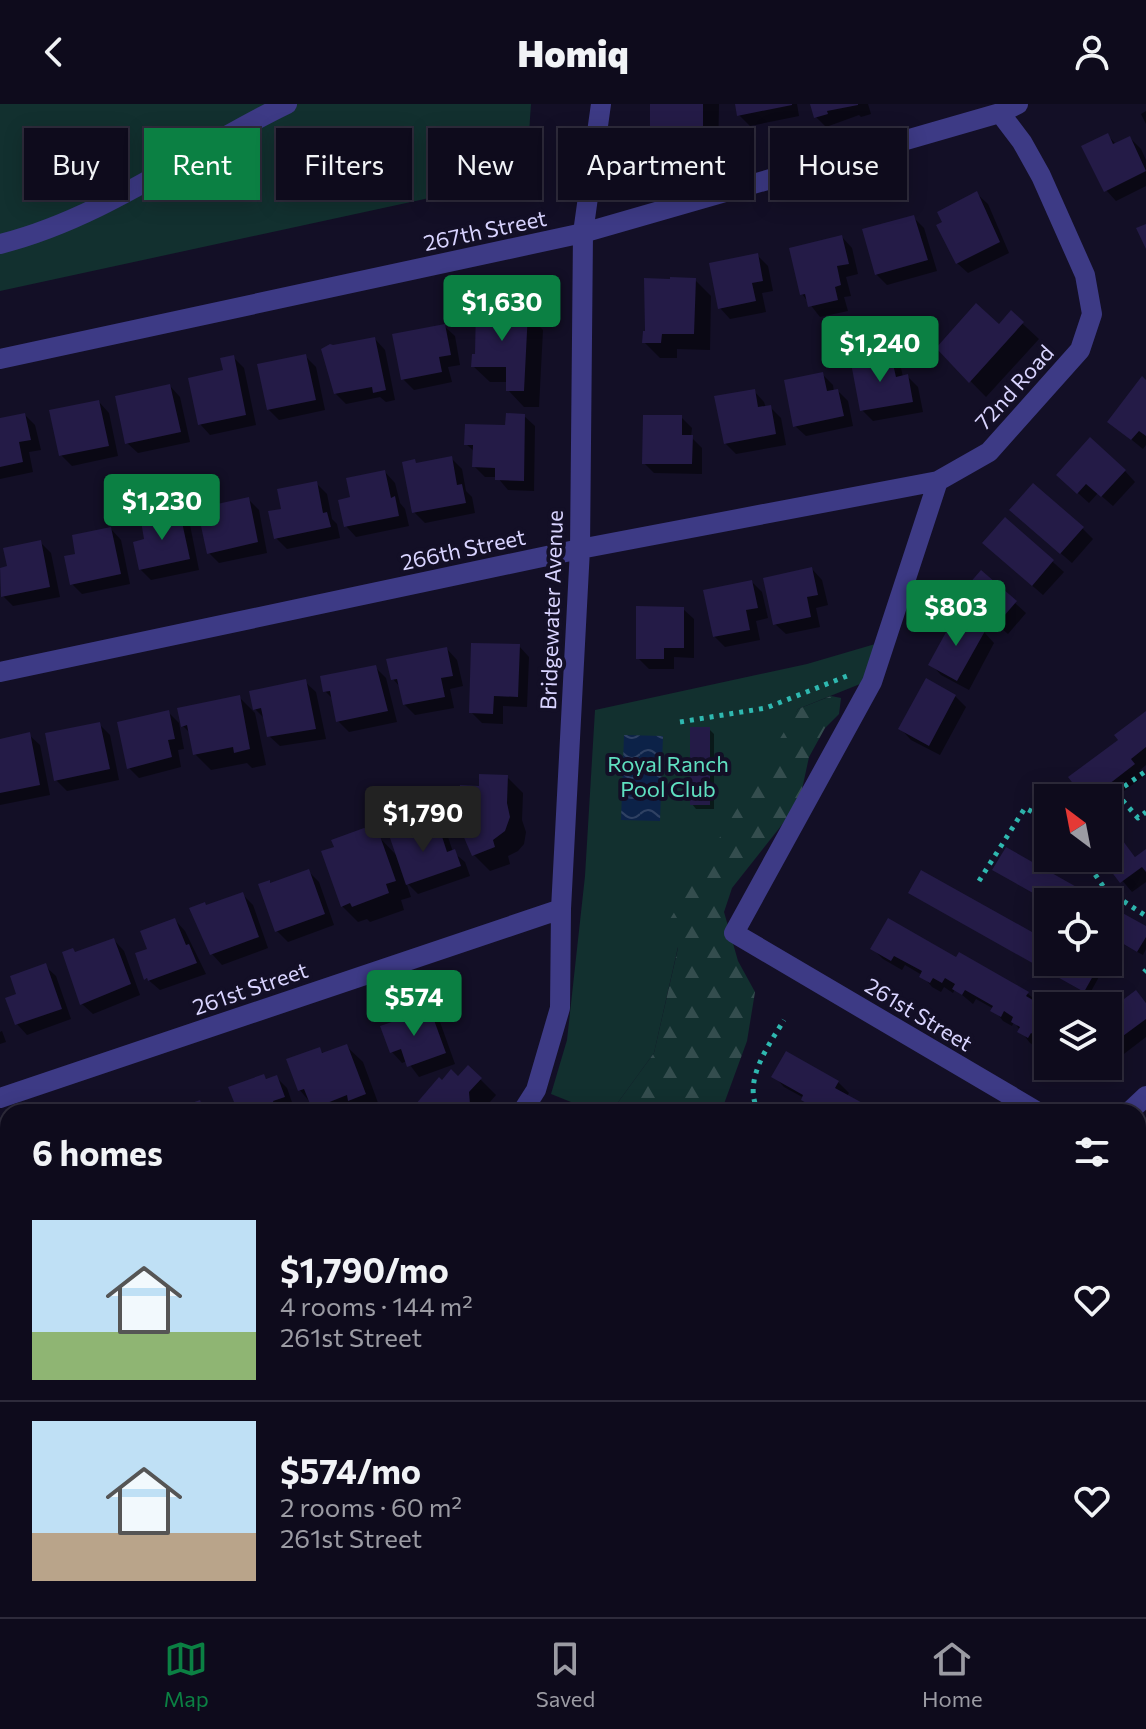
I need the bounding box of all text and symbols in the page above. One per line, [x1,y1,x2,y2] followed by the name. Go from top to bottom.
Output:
[32,30,76,74] icon: back
[517,30,629,74] text: Homiq
[1070,30,1114,74] icon: person
[24,128,128,200] chip: Buy
[144,128,260,200] chip: Rent
[276,128,412,200] chip: Filters
[428,128,542,200] chip: New
[558,128,754,200] chip: Apartment
[770,128,907,200] chip: House
[421,204,549,256] street label: 267th Street
[437,275,567,343] pin: $1,630
[461,285,543,316] text: $1,630
[815,316,945,384] pin: $1,240
[840,326,920,357] text: $1,240
[969,339,1059,435] street label: 72nd Road
[97,474,227,542] pin: $1,230
[122,484,202,515] text: $1,230
[534,510,568,710] street label: Bridgewater Avenue
[398,523,528,575] street label: 266th Street
[909,580,1003,648] pin: $803
[924,590,988,621] text: $803
[607,750,729,802] park label: Royal Ranch Pool Club
[1034,784,1122,872] north arrow
[1034,784,1122,1080] map controls
[358,786,488,854] pin: $1,790
[383,796,463,827] text: $1,790
[1034,888,1122,976] button: locate
[189,956,311,1020] street label: 261st Street
[367,970,461,1038] pin: $574
[861,971,977,1057] street label: 261st Street
[385,980,443,1011] text: $574
[1034,992,1122,1080] button: layers
[1070,1130,1114,1174] icon: filters
[32,1131,163,1173] text: 6 homes
[280,1248,449,1290] text: $1,790/mo
[96,1252,192,1348] icon: home
[1070,1278,1114,1322] icon: heart
[280,1290,473,1321] text: 4 rooms · 144 m²
[280,1321,422,1352] text: 261st Street
[280,1449,421,1491] text: $574/mo
[96,1453,192,1549] icon: home
[1070,1479,1114,1523] icon: heart
[280,1491,462,1522] text: 2 rooms · 60 m²
[280,1522,422,1553] text: 261st Street
[163,1637,209,1712] tab: Map
[536,1637,595,1712] tab: Saved
[922,1637,983,1712] tab: Home

